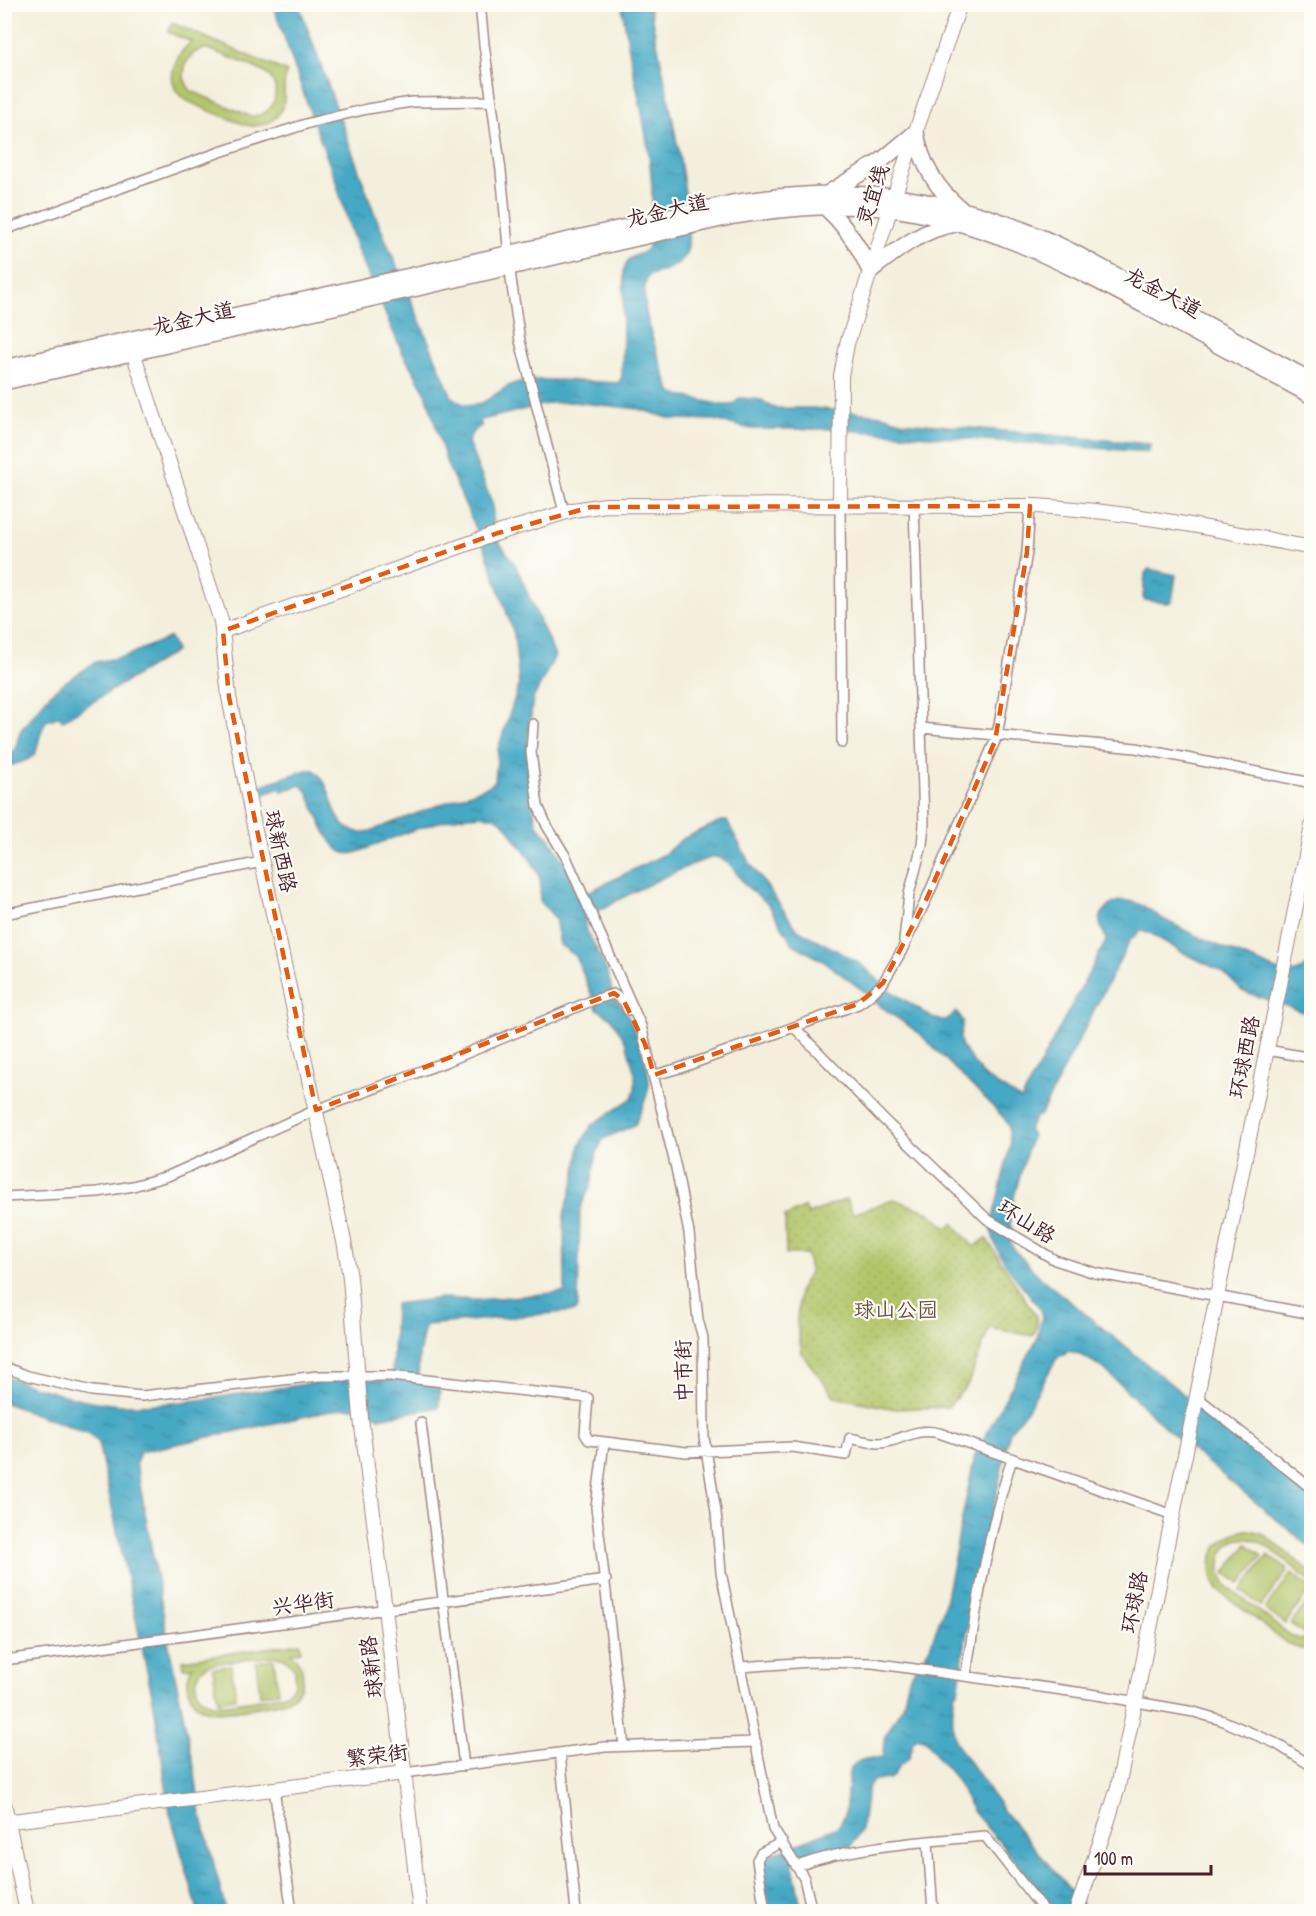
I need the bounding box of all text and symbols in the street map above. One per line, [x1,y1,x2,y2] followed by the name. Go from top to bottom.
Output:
[848,161,896,229] street label: 灵宜线
[623,186,711,234] street label: 龙金大道
[1119,259,1207,325] street label: 龙金大道
[149,294,237,342] street label: 龙金大道
[258,807,304,895] street label: 球新西路
[1222,1013,1266,1101] street label: 环球西路
[993,1192,1061,1250] street label: 环山路
[854,1295,938,1324] park label: 球山公园
[668,1339,698,1403] street label: 中市街
[1114,1568,1154,1636] street label: 环球路
[270,1584,336,1622] street label: 兴华街
[353,1634,389,1700] street label: 球新路
[344,1737,410,1773] street label: 繁荣街
[1085,1838,1211,1876] scale bar
[1094,1846,1133,1871] text: 100 m

